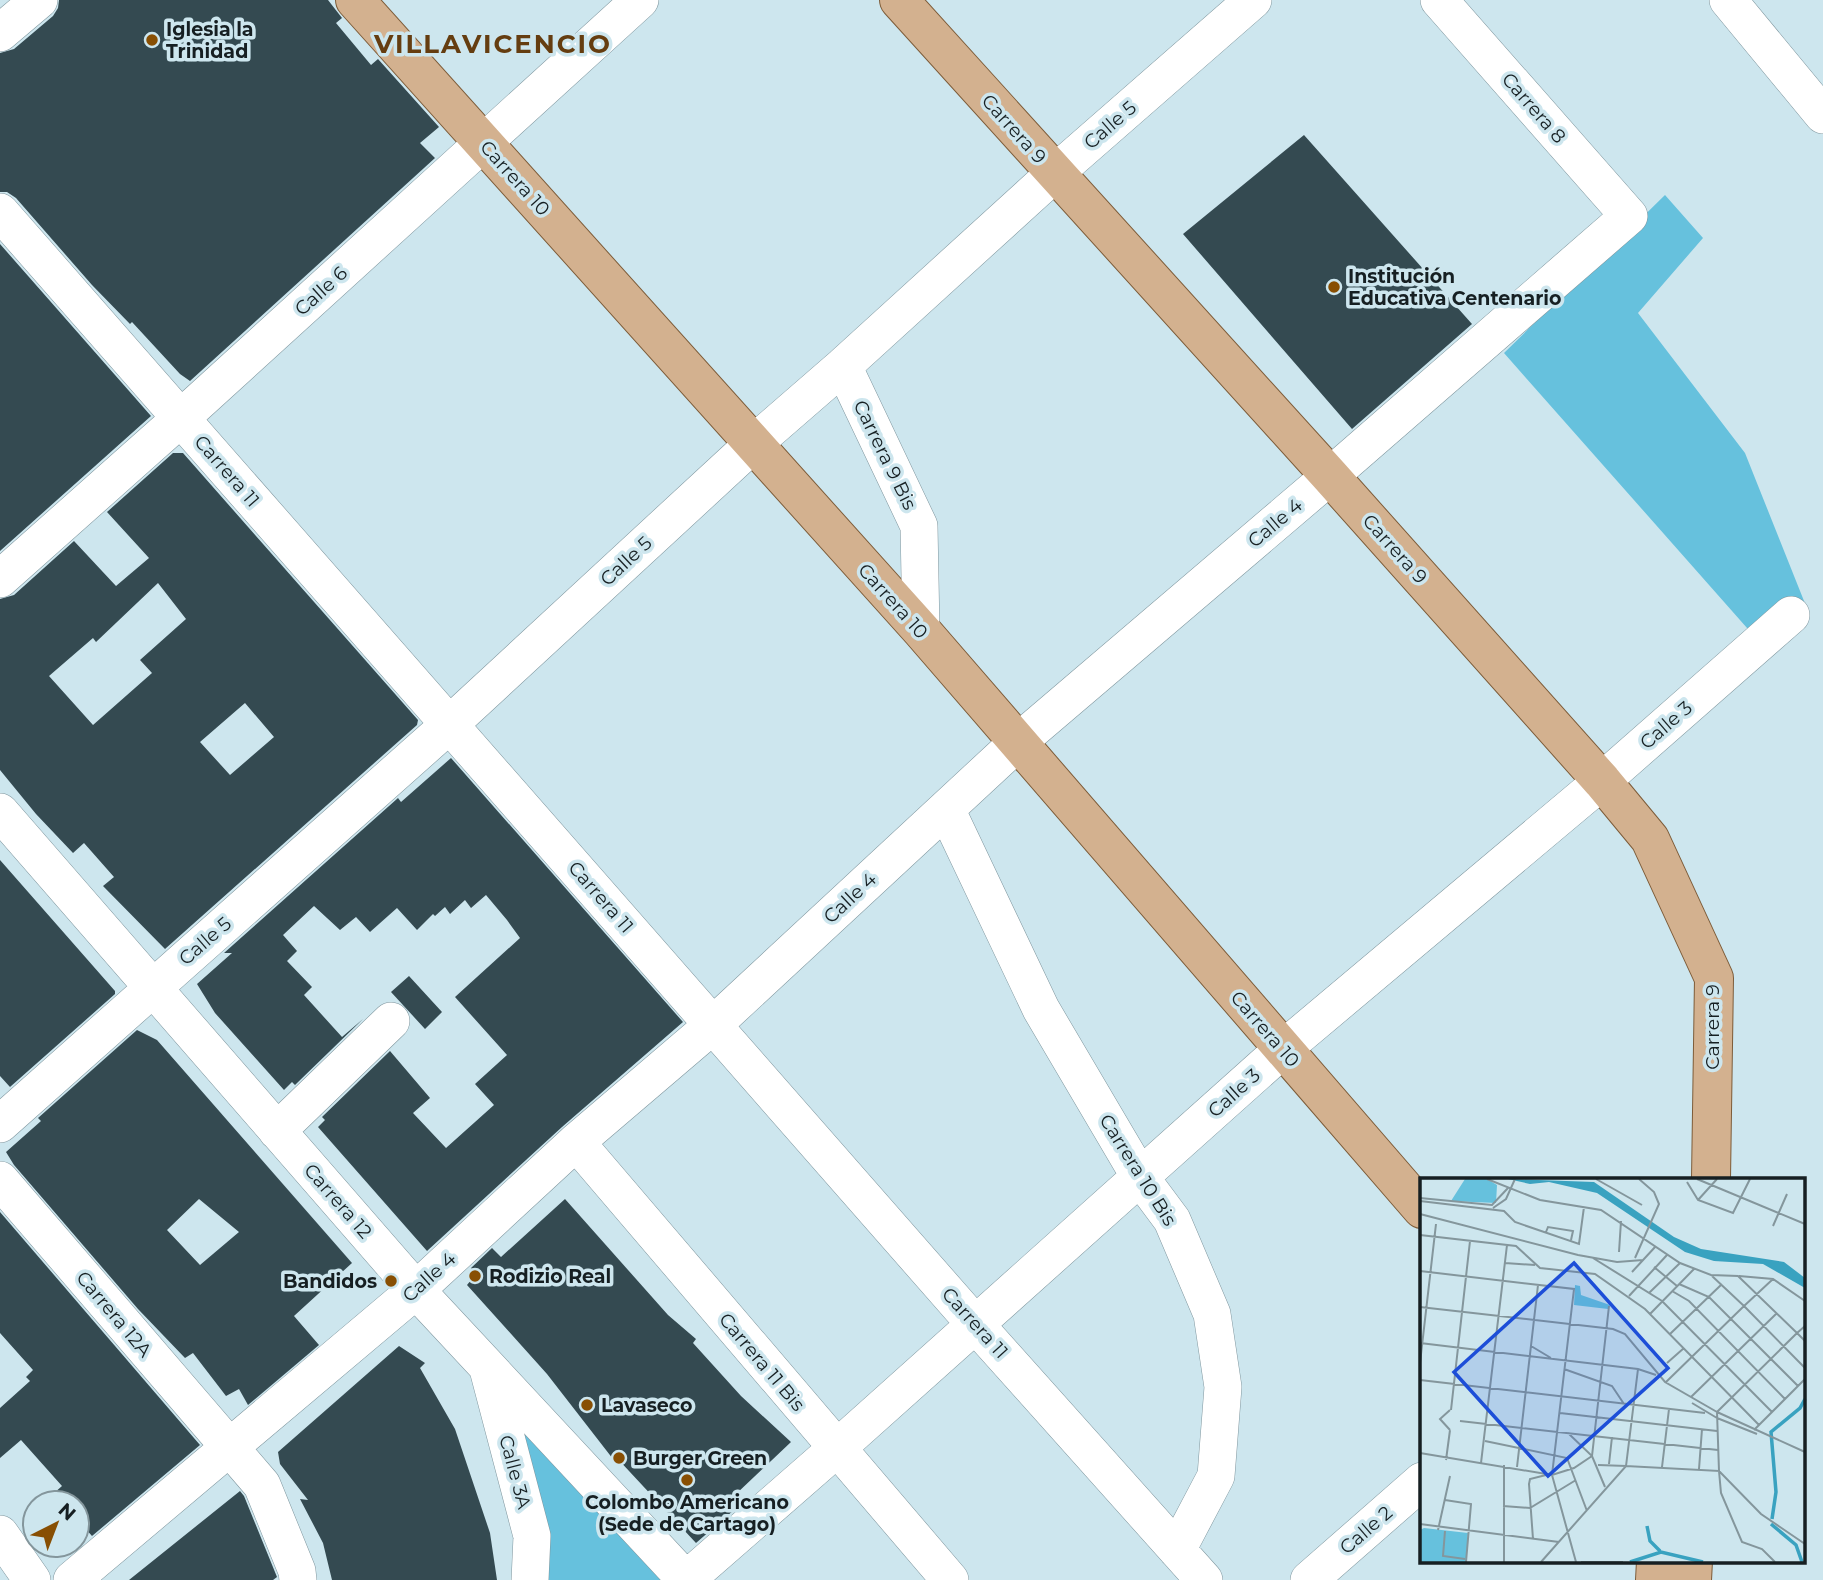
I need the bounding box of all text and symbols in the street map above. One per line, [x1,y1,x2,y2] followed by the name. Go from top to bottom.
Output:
[166,18,254,63] place label: Iglesia la Trinidad
[373,28,612,60] district label: VILLAVICENCIO
[144,32,160,48] marker: Iglesia la Trinidad
[1497,68,1571,148] street label: Carrera 8
[977,90,1051,168] street label: Carrera 9
[1079,96,1141,154] street label: Calle 5
[475,136,555,220] street label: Carrera 10
[290,261,352,321] street label: Calle 6
[1348,265,1561,310] place label: Institución Educativa Centenario
[1326,279,1342,295] marker: Institución Educativa Centenario
[849,396,921,514] street label: Carrera 9 Bis
[190,430,264,512] street label: Carrera 11
[1243,493,1307,552] street label: Calle 4
[1358,510,1432,588] street label: Carrera 9
[595,531,657,591] street label: Calle 5
[853,559,933,643] street label: Carrera 10
[1635,696,1697,754] street label: Calle 3
[564,856,638,938] street label: Carrera 11
[819,868,881,928] street label: Calle 4
[174,912,236,970] street label: Calle 5
[1701,984,1724,1070] street label: Carrera 9
[1226,986,1304,1072] street label: Carrera 10
[1203,1064,1265,1122] street label: Calle 3
[1095,1110,1181,1230] street label: Carrera 10 Bis
[299,1159,377,1243] street label: Carrera 12
[1420,1178,1806,1562] inset map
[398,1247,461,1307] street label: Calle 4
[489,1265,611,1288] place label: Rodizio Real
[71,1266,157,1362] street label: Carrera 12A
[467,1268,483,1284] marker: Rodizio Real
[283,1270,377,1293] place label: Bandidos
[383,1273,399,1289] marker: Bandidos
[937,1283,1013,1363] street label: Carrera 11
[714,1308,810,1416] street label: Carrera 11 Bis
[601,1394,692,1417] place label: Lavaseco
[579,1397,595,1413] marker: Lavaseco
[494,1433,536,1512] street label: Calle 3A
[633,1447,767,1470] place label: Burger Green
[611,1450,627,1466] marker: Burger Green
[679,1472,695,1488] marker: Colombo Americano (Sede de Cartago)
[21,1489,91,1559] north arrow
[585,1491,789,1536] place label: Colombo Americano (Sede de Cartago)
[54,1498,80,1525] text: N
[1335,1501,1397,1559] street label: Calle 2

